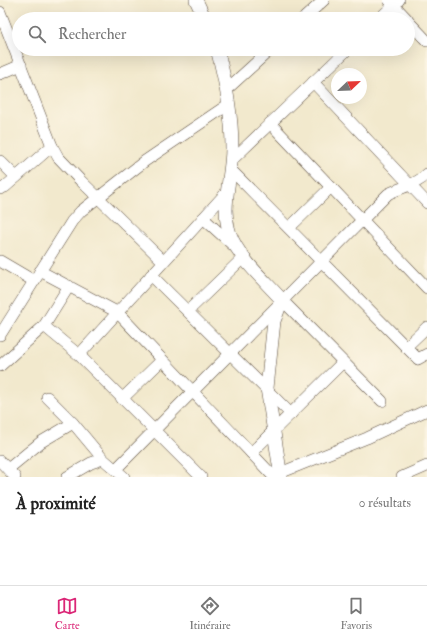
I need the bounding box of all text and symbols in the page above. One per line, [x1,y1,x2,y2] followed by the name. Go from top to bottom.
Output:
[12,12,415,56] search box
[26,23,48,45] icon: search
[58,25,126,44] text: Rechercher
[331,68,367,104] north arrow
[16,493,96,514] text: À proximité
[359,495,411,511] text: 0 résultats
[55,595,80,632] tab: Carte
[189,595,231,632] tab: Itinéraire
[340,595,372,632] tab: Favoris

